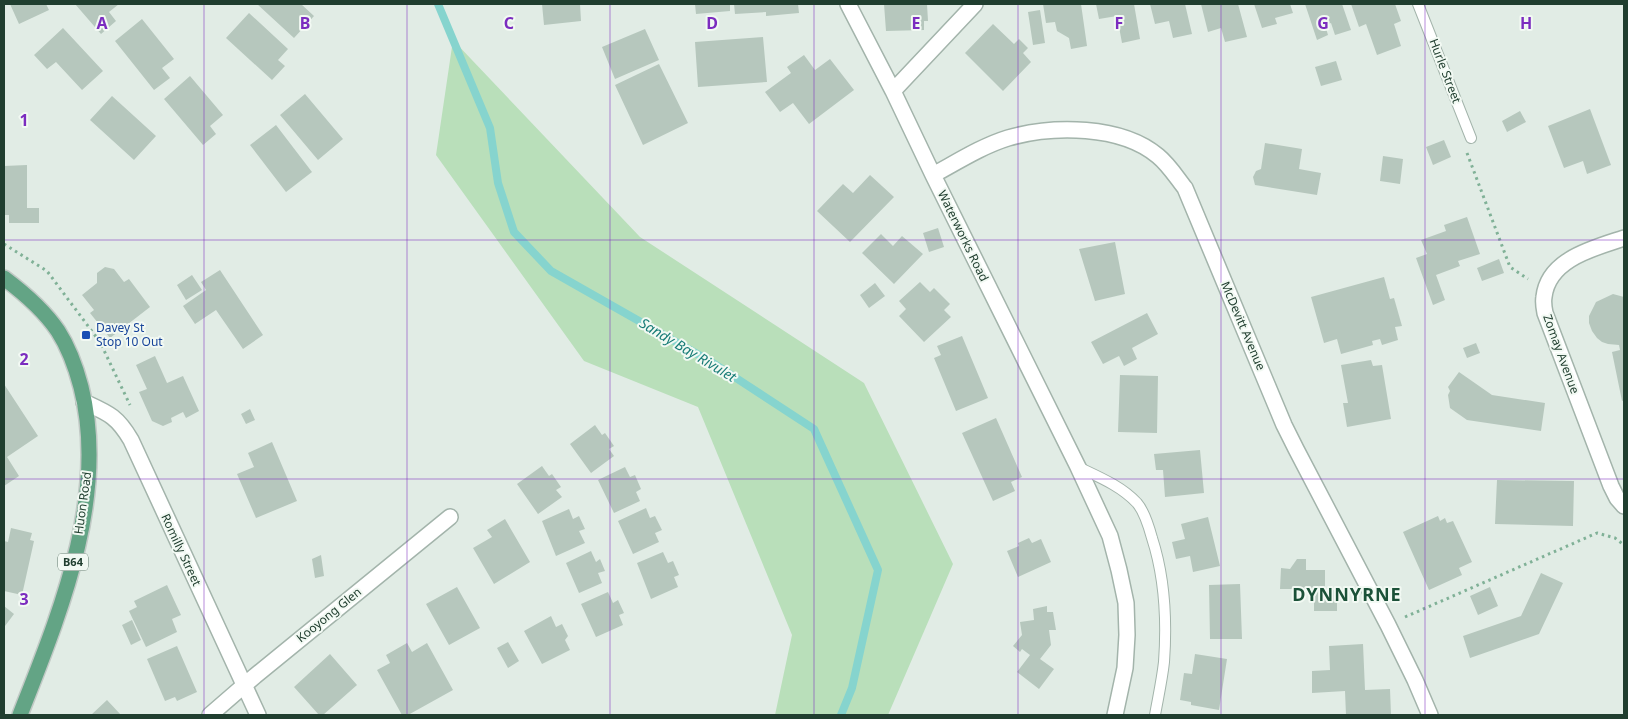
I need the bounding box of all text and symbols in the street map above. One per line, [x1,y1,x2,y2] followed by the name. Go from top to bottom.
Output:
[96,12,108,34] text: A
[300,12,310,34] text: B
[504,12,514,34] text: C
[706,12,718,34] text: D
[912,12,921,34] text: E
[1115,12,1123,34] text: F
[1317,12,1329,34] text: G
[1520,12,1532,34] text: H
[1425,36,1466,106] street label: Hurle Street
[19,109,29,131] text: 1
[934,187,993,284] street label: Waterworks Road
[1217,279,1270,373] street label: McDevitt Avenue
[1539,312,1584,396] street label: Zomay Avenue
[636,313,741,387] water label: Sandy Bay Rivulet
[96,319,163,350] place label: Davey St Stop 10 Out
[80,329,92,341] marker: Davey St Stop 10 Out
[19,348,29,370] text: 2
[70,471,95,535] street label: Huon Road
[157,511,206,589] street label: Romilly Street
[58,554,88,570] road number: B64
[1292,582,1402,606] district label: DYNNYRNE
[293,583,365,646] street label: Kooyong Glen
[19,588,29,610] text: 3

